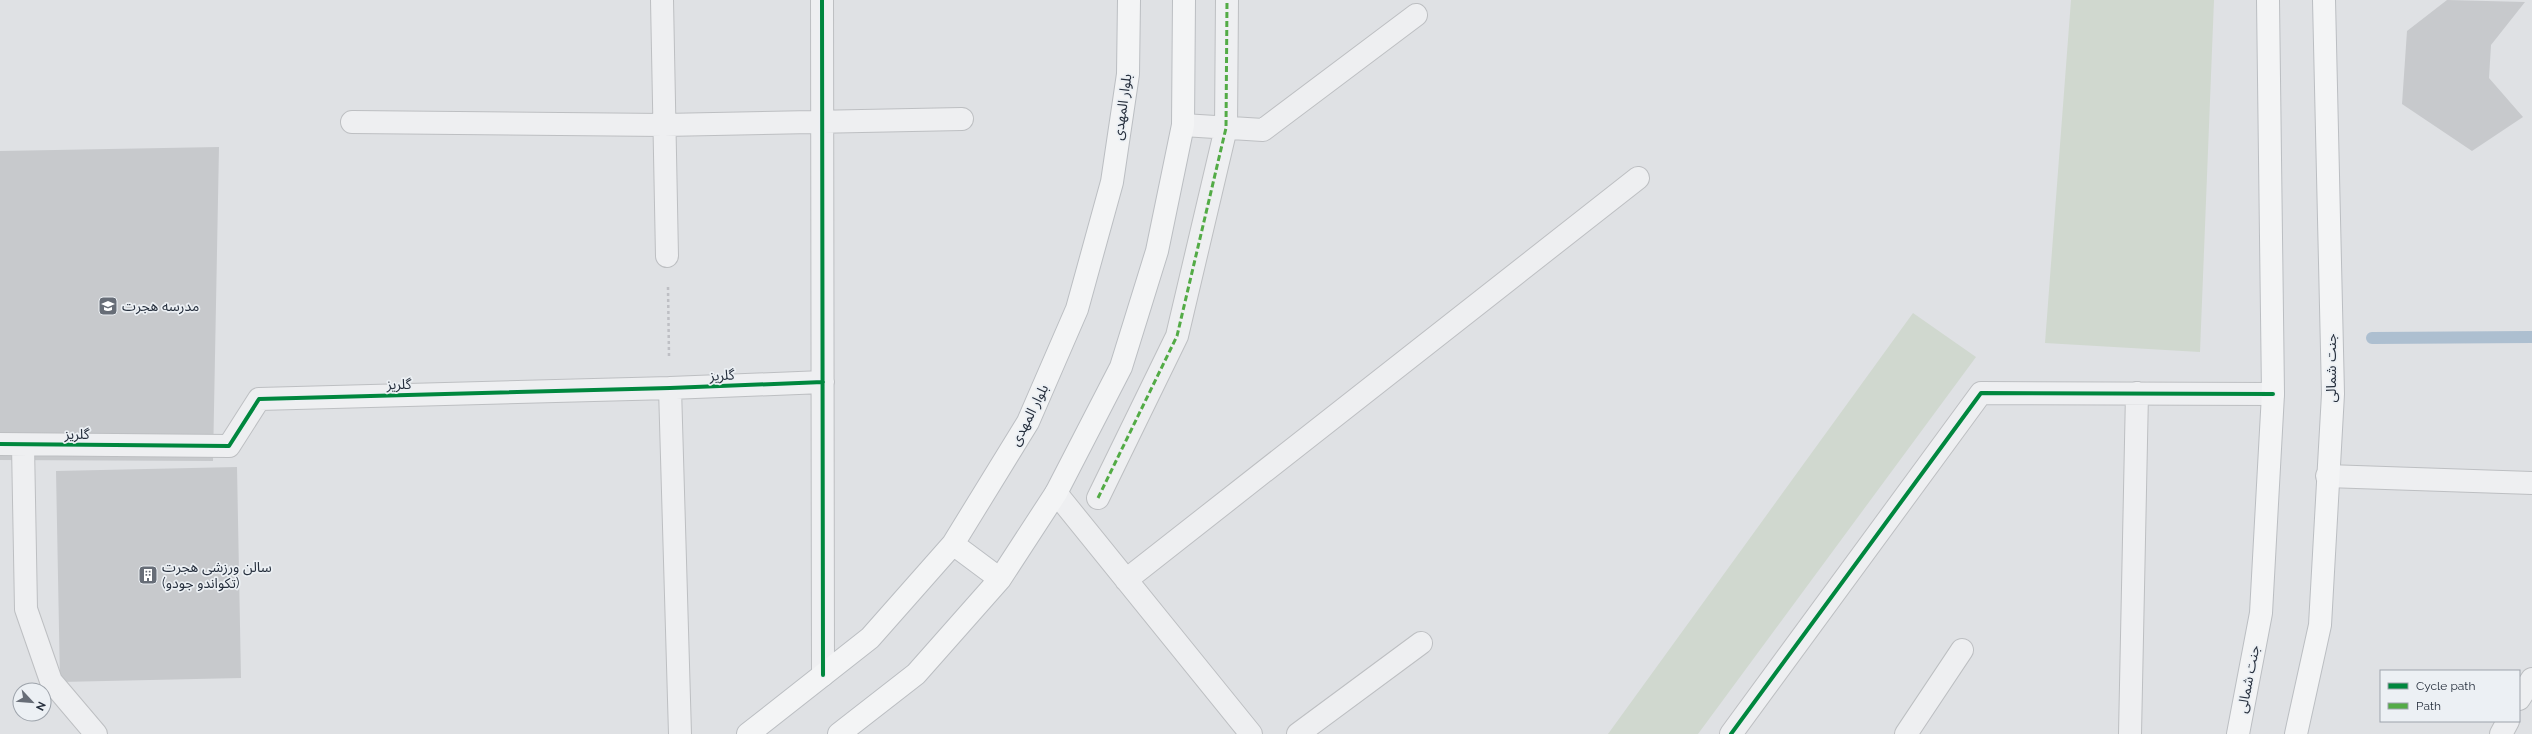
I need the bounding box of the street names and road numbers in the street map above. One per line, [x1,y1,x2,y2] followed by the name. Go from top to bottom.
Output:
[1109,73,1136,141] street label: بلوار المهدی
[2323,333,2340,403] street label: جنت شمالی
[708,366,735,385] street label: گلریز
[385,376,412,393] street label: گلریز
[1007,381,1052,449] street label: بلوار المهدی
[64,426,90,443] street label: گلریز
[2234,644,2263,715] street label: جنت شمالی

